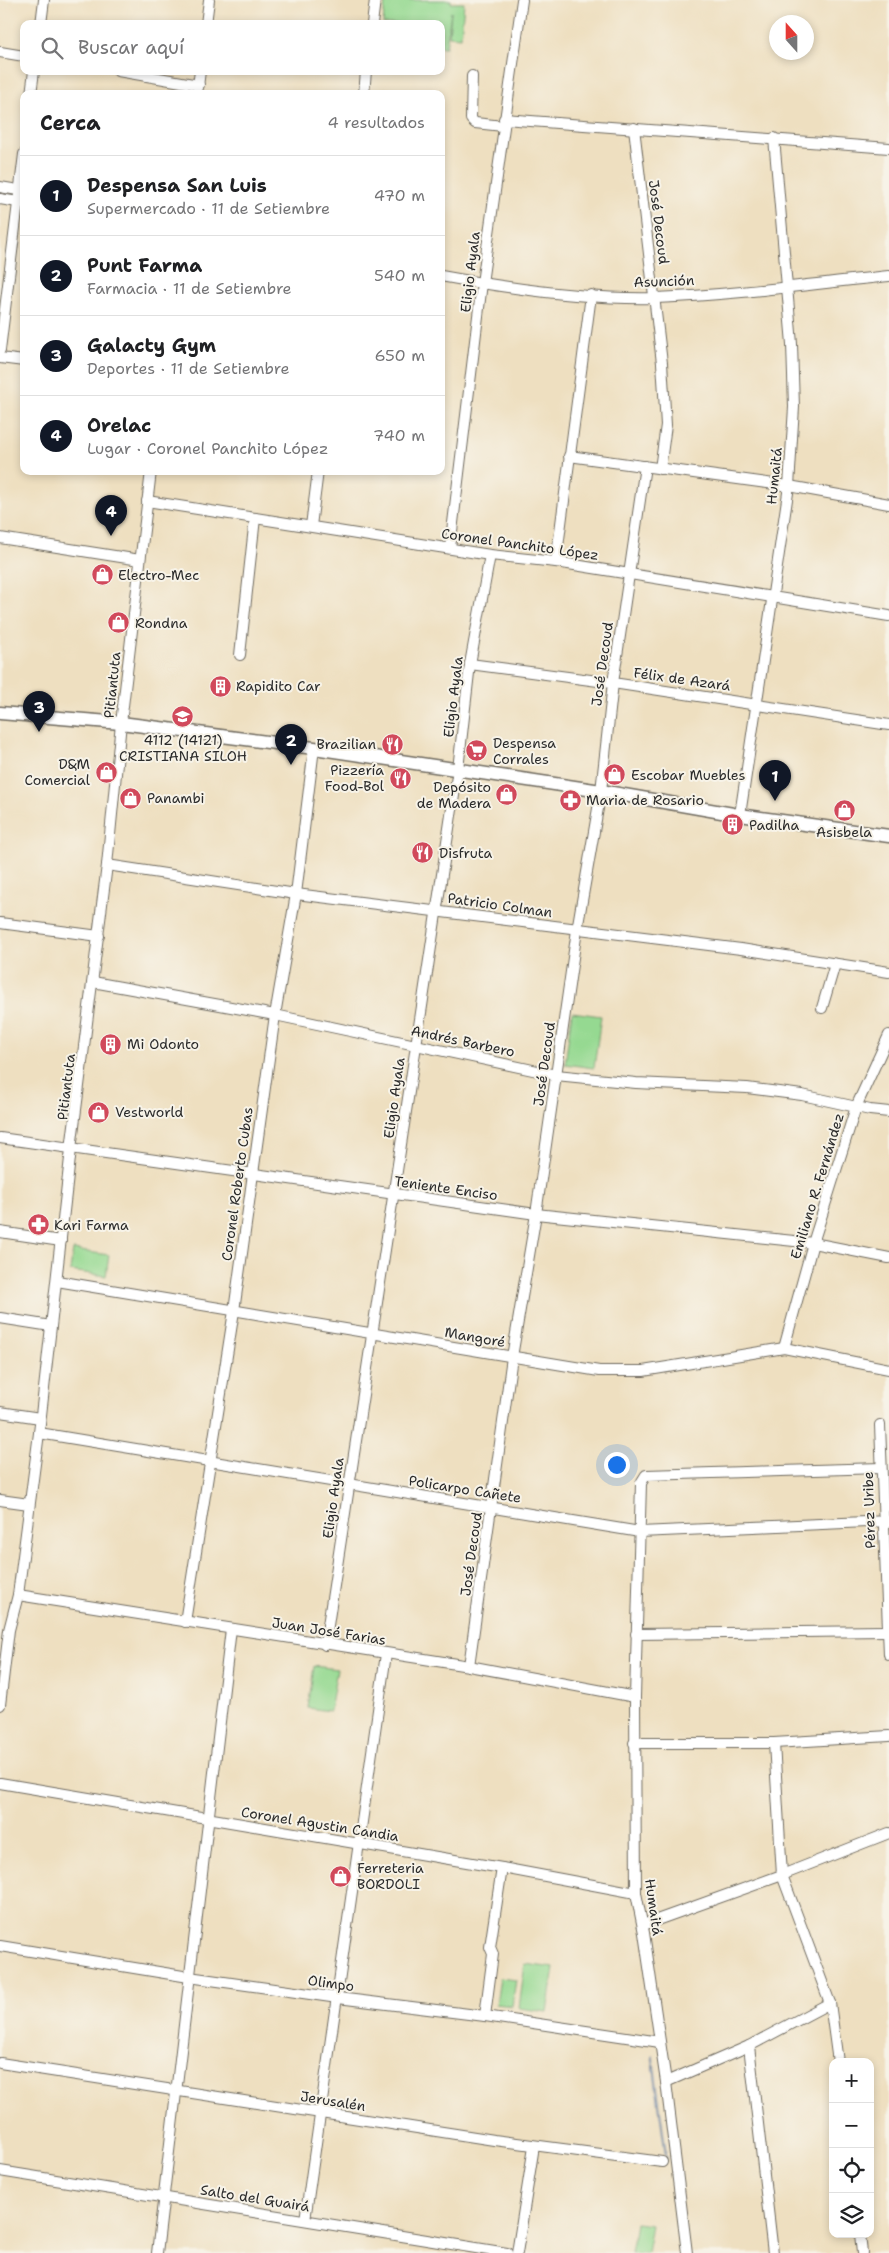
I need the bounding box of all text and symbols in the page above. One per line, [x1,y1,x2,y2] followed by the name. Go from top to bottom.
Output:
[769,15,814,60] north arrow
[20,20,445,75] search box
[38,34,66,62] icon: search
[78,35,184,60] text: Buscar aquí
[40,109,101,137] text: Cerca
[327,112,425,133] text: 4 resultados
[87,173,267,198] text: Despensa San Luis
[645,179,673,265] street label: José Decoud
[52,185,60,206] text: 1
[374,185,425,206] text: 470 m
[87,198,330,219] text: Supermercado · 11 de Setiembre
[456,230,484,314] street label: Eligio Ayala
[87,253,202,278] text: Punt Farma
[50,265,62,286] text: 2
[374,265,425,286] text: 540 m
[633,271,695,291] street label: Asunción
[87,278,292,299] text: Farmacia · 11 de Setiembre
[87,333,216,358] text: Galacty Gym
[50,345,62,366] text: 3
[374,345,425,366] text: 650 m
[87,358,289,379] text: Deportes · 11 de Setiembre
[87,413,151,438] text: Orelac
[50,425,62,446] text: 4
[373,425,425,446] text: 740 m
[87,438,328,459] text: Lugar · Coronel Panchito López
[762,446,786,505] street label: Humaitá
[95,495,127,536] pin: 4
[440,524,600,564] street label: Coronel Panchito López
[90,563,114,587] shop icon: Electro-Mec
[118,566,199,584] place label: Electro-Mec
[107,611,131,635] shop icon: Rondna
[135,614,188,632] place label: Rondna
[587,621,617,707] street label: José Decoud
[100,651,124,719] street label: Pitiantuta
[439,655,467,739] street label: Eligio Ayala
[633,663,732,695] street label: Félix de Azará
[208,674,232,698] building icon: Rapidito Car
[236,677,321,695] place label: Rapidito Car
[23,691,55,732] pin: 3
[171,705,195,729] school or university icon: 4112 (14121) CRISTIANA SILOH
[275,724,307,765] pin: 2
[119,731,247,765] place label: 4112 (14121) CRISTIANA SILOH
[380,732,404,756] restaurant icon: Brazilian
[493,734,556,768] place label: Despensa Corrales
[316,735,376,753] place label: Brazilian
[465,739,489,763] supermarket icon: Despensa Corrales
[25,755,91,789] place label: D&M Comercial
[94,760,118,784] shop icon: D&M Comercial
[759,760,791,801] pin: 1
[325,761,385,795] place label: Pizzería Food-Bol
[603,763,627,787] shop icon: Escobar Muebles
[388,766,412,790] restaurant icon: Pizzería Food-Bol
[631,766,746,784] place label: Escobar Muebles
[417,778,491,812] place label: Depósito de Madera
[495,783,519,807] shop icon: Depósito de Madera
[119,786,143,810] shop icon: Panambi
[558,788,582,812] pharmacy icon: Maria de Rosario
[147,789,205,807] place label: Panambi
[586,791,704,809] place label: Maria de Rosario
[832,798,856,822] shop icon: Asisbela
[721,813,745,837] building icon: Padilha
[749,816,799,834] place label: Padilha
[816,823,872,841] place label: Asisbela
[411,841,435,865] restaurant icon: Disfruta
[439,844,493,862] place label: Disfruta
[446,889,554,921] street label: Patricio Colman
[409,1021,517,1061] street label: Andrés Barbero
[529,1021,559,1107] street label: José Decoud
[99,1032,123,1056] building icon: Mi Odonto
[127,1035,199,1053] place label: Mi Odonto
[53,1052,79,1121] street label: Pitiantuta
[379,1056,409,1140] street label: Eligio Ayala
[87,1100,111,1124] shop icon: Vestworld
[115,1103,183,1121] place label: Vestworld
[217,1106,257,1262] street label: Coronel Roberto Cubas
[786,1111,848,1261] street label: Emiliano R. Fernández
[393,1172,499,1204] street label: Teniente Enciso
[26,1213,50,1237] pharmacy icon: Kari Farma
[54,1216,129,1234] place label: Kari Farma
[443,1323,507,1351] street label: Mangoré
[604,1452,630,1478] your location
[318,1456,348,1540] street label: Eligio Ayala
[407,1471,523,1507] street label: Policarpo Cañete
[859,1471,879,1549] street label: Pérez Uribe
[456,1511,486,1597] street label: José Decoud
[271,1613,387,1649] street label: Juan José Farias
[240,1803,400,1845] street label: Coronel Agustin Candia
[357,1859,424,1893] place label: Ferreteria BORDOLI
[329,1864,353,1888] shop icon: Ferreteria BORDOLI
[641,1877,667,1937] street label: Humaitá
[307,1971,355,1995] street label: Olimpo
[829,2058,874,2238] map controls
[829,2058,874,2103] button: +
[299,2087,367,2115] street label: Jerusalén
[829,2103,874,2148] button: −
[829,2148,874,2193] button: locate
[199,2180,311,2216] street label: Salto del Guairá
[829,2193,874,2238] button: layers

